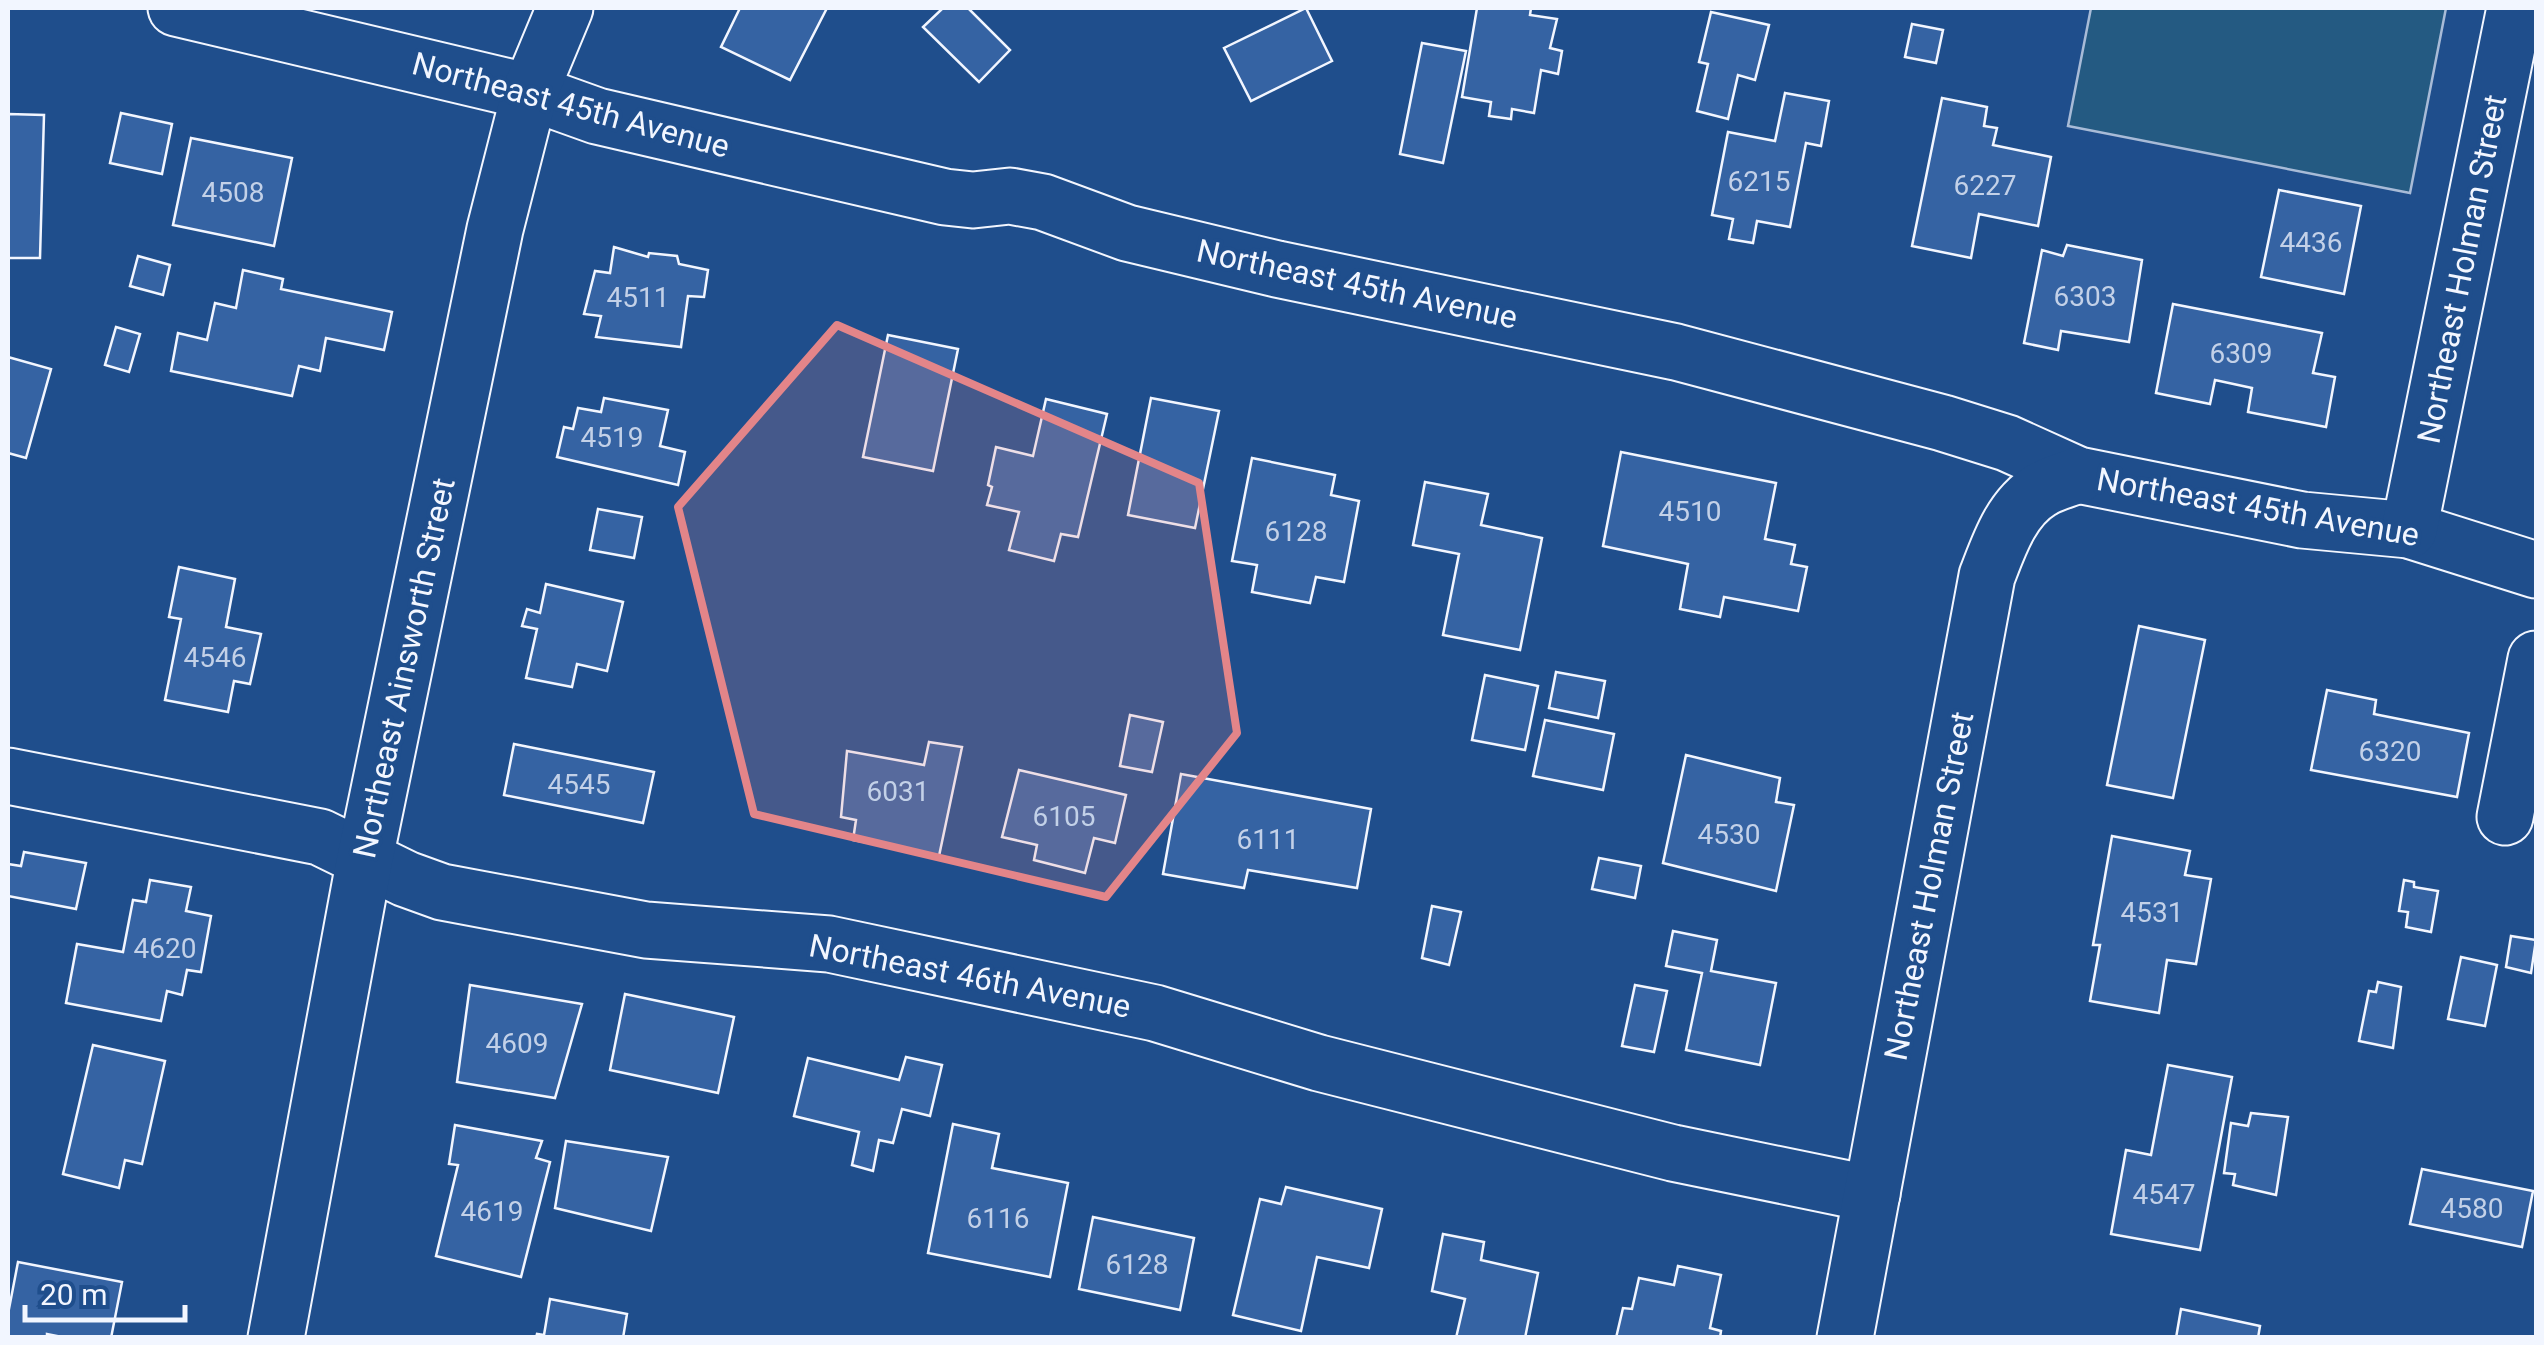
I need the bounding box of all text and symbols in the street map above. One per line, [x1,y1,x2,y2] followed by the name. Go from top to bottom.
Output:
[408,44,734,166] street label: Northeast 45th Avenue
[2410,91,2514,447] street label: Northeast Holman Street
[1728,165,1790,198] house number: 6215
[1954,169,2016,202] house number: 6227
[202,176,264,209] house number: 4508
[2280,226,2342,259] house number: 4436
[1193,231,1521,337] street label: Northeast 45th Avenue
[2054,280,2116,313] house number: 6303
[607,281,669,314] house number: 4511
[2210,337,2272,370] house number: 6309
[581,421,643,454] house number: 4519
[2094,460,2422,554] street label: Northeast 45th Avenue
[345,475,463,861] street label: Northeast Ainsworth Street
[1659,495,1721,528] house number: 4510
[1265,515,1327,548] house number: 6128
[184,641,246,674] house number: 4546
[1877,708,1981,1064] street label: Northeast Holman Street
[2359,735,2421,768] house number: 6320
[548,768,610,801] house number: 4545
[867,775,929,808] house number: 6031
[1033,800,1095,833] house number: 6105
[1698,818,1760,851] house number: 4530
[1237,823,1299,856] house number: 6111
[2121,896,2183,929] house number: 4531
[806,926,1134,1026] street label: Northeast 46th Avenue
[134,932,196,965] house number: 4620
[486,1027,548,1060] house number: 4609
[2133,1178,2195,1211] house number: 4547
[2441,1192,2503,1225] house number: 4580
[461,1195,523,1228] house number: 4619
[967,1202,1029,1235] house number: 6116
[1106,1248,1168,1281] house number: 6128
[25,1260,185,1322] scale bar
[40,1277,107,1312] text: 20 m

